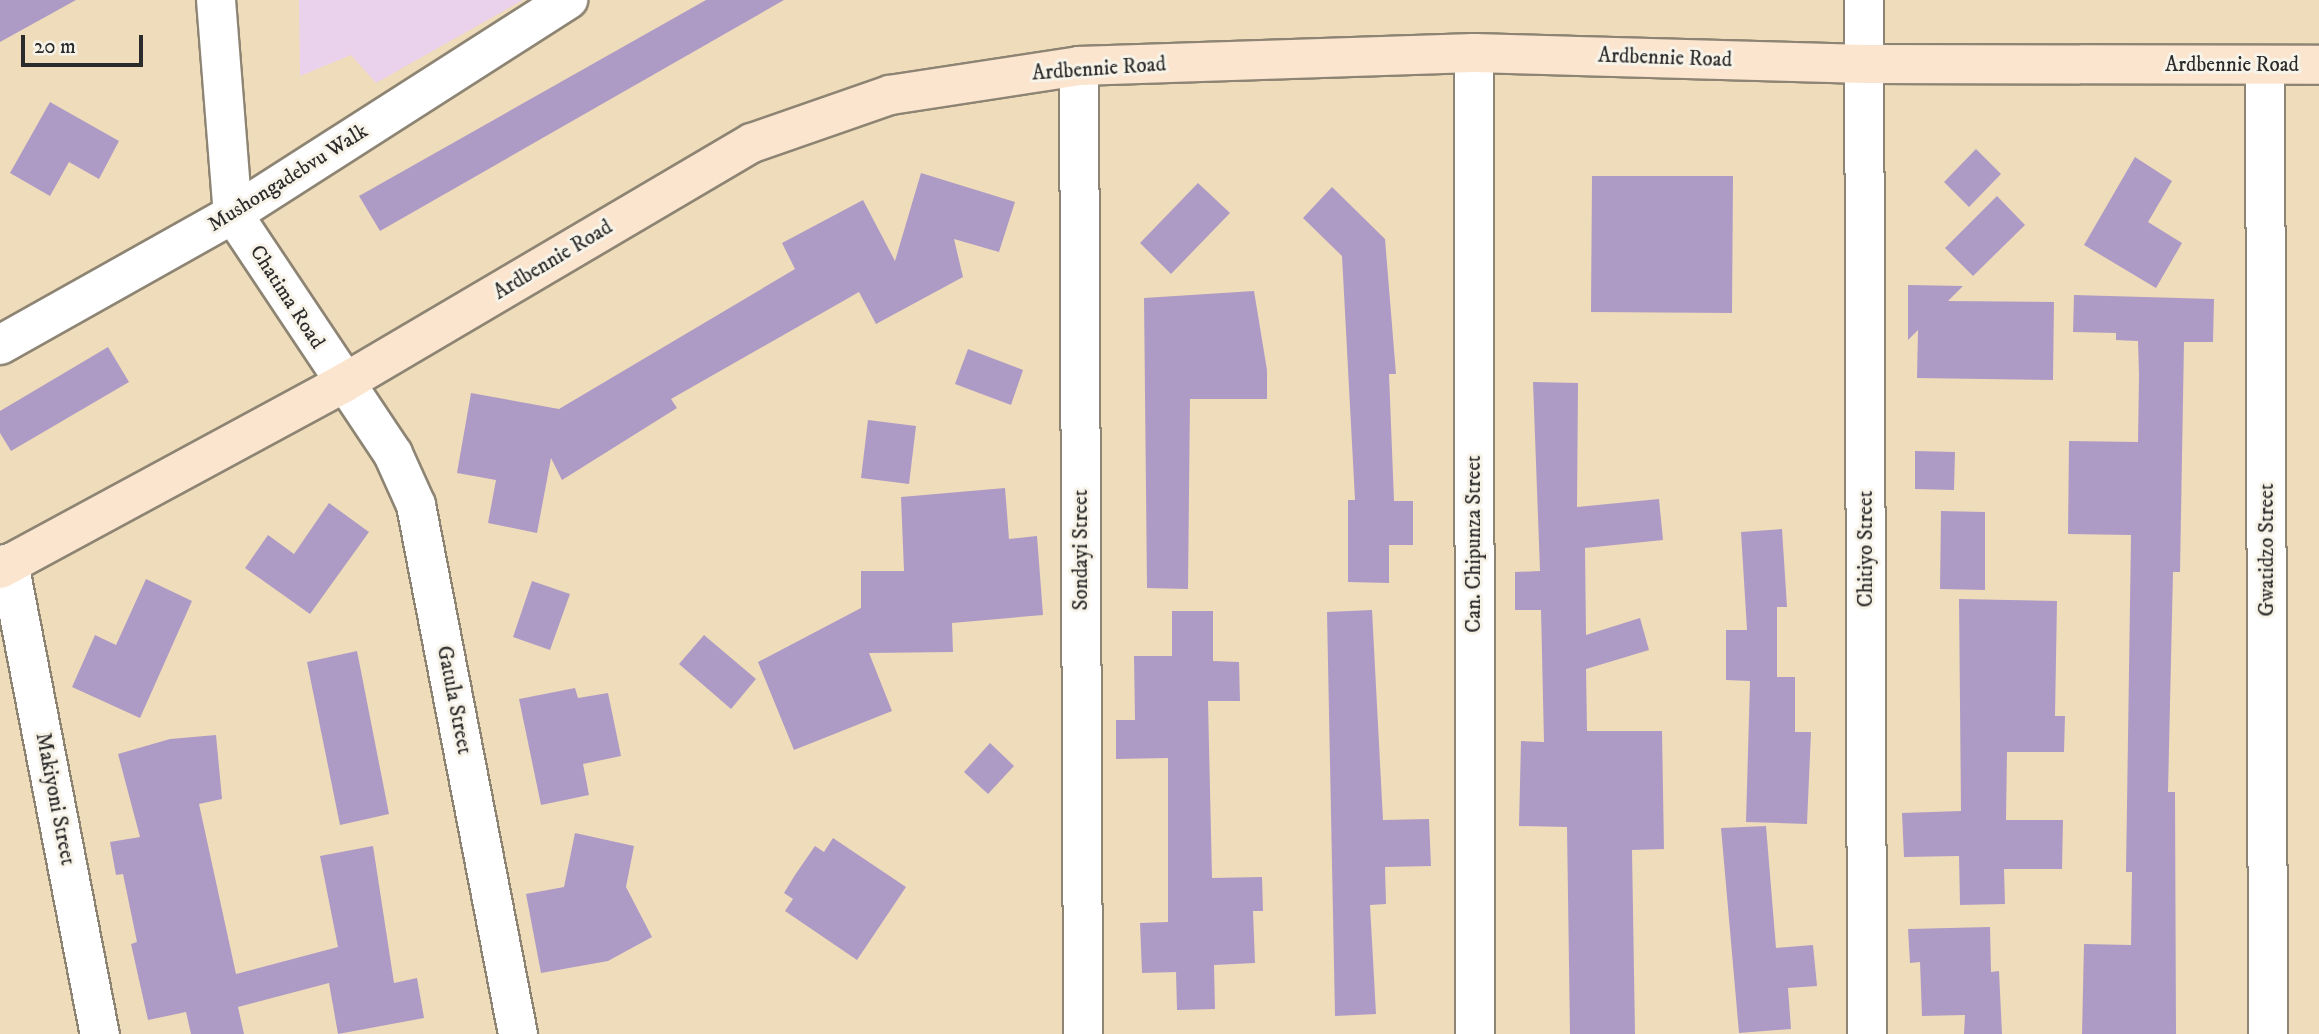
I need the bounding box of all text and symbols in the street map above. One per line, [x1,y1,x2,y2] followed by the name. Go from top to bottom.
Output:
[24,21,147,65] scale bar
[34,34,76,60] text: 20 m
[1598,43,1732,73] street label: Ardbennie Road
[1031,52,1167,86] street label: Ardbennie Road
[2165,52,2299,78] street label: Ardbennie Road
[203,119,373,237] street label: Mushongadebvu Walk
[489,215,617,305] street label: Ardbennie Road
[244,240,330,354] street label: Chatima Road
[1461,455,1487,633] street label: Can. Chipunza Street
[2254,483,2280,617] street label: Gwatidzo Street
[1068,490,1094,610] street label: Sondayi Street
[1853,491,1879,607] street label: Chitiyo Street
[431,644,477,756] street label: Gatula Street
[30,731,80,867] street label: Makiyoni Street

